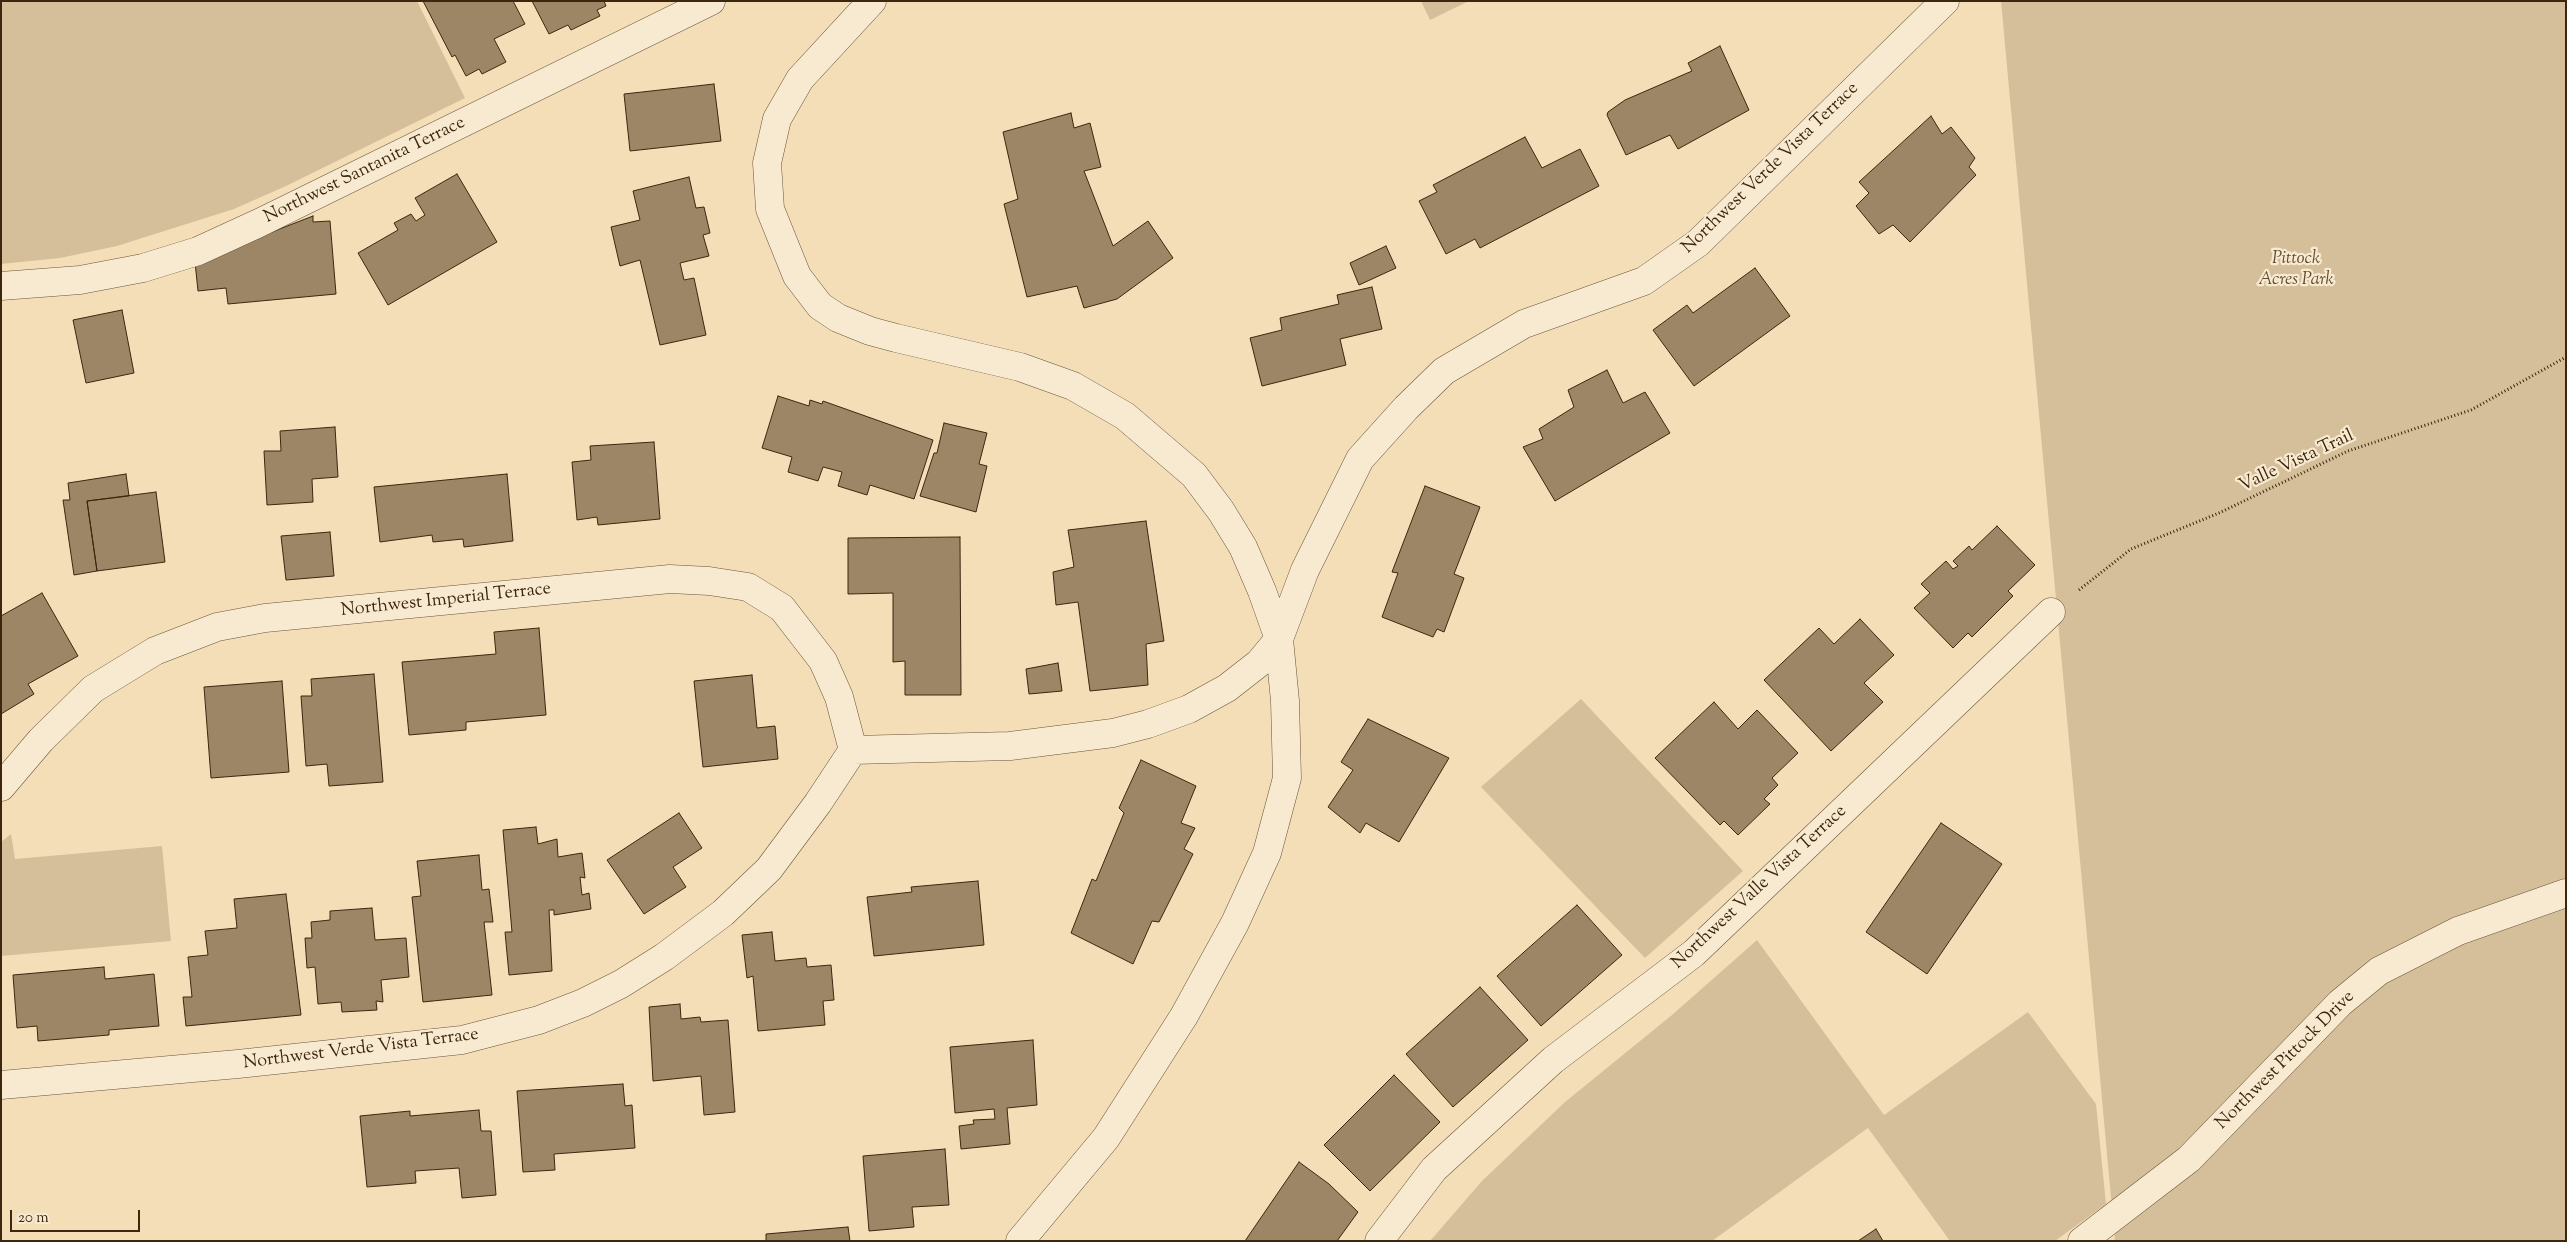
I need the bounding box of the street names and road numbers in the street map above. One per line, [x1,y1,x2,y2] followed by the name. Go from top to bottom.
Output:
[1678,79,1864,259] street label: Northwest Verde Vista Terrace
[261,113,469,229] street label: Northwest Santanita Terrace
[2236,426,2358,498] street label: Valle Vista Trail
[340,579,552,623] street label: Northwest Imperial Terrace
[1668,801,1852,975] street label: Northwest Valle Vista Terrace
[2212,987,2360,1135] street label: Northwest Pittock Drive
[242,1025,480,1075] street label: Northwest Verde Vista Terrace

